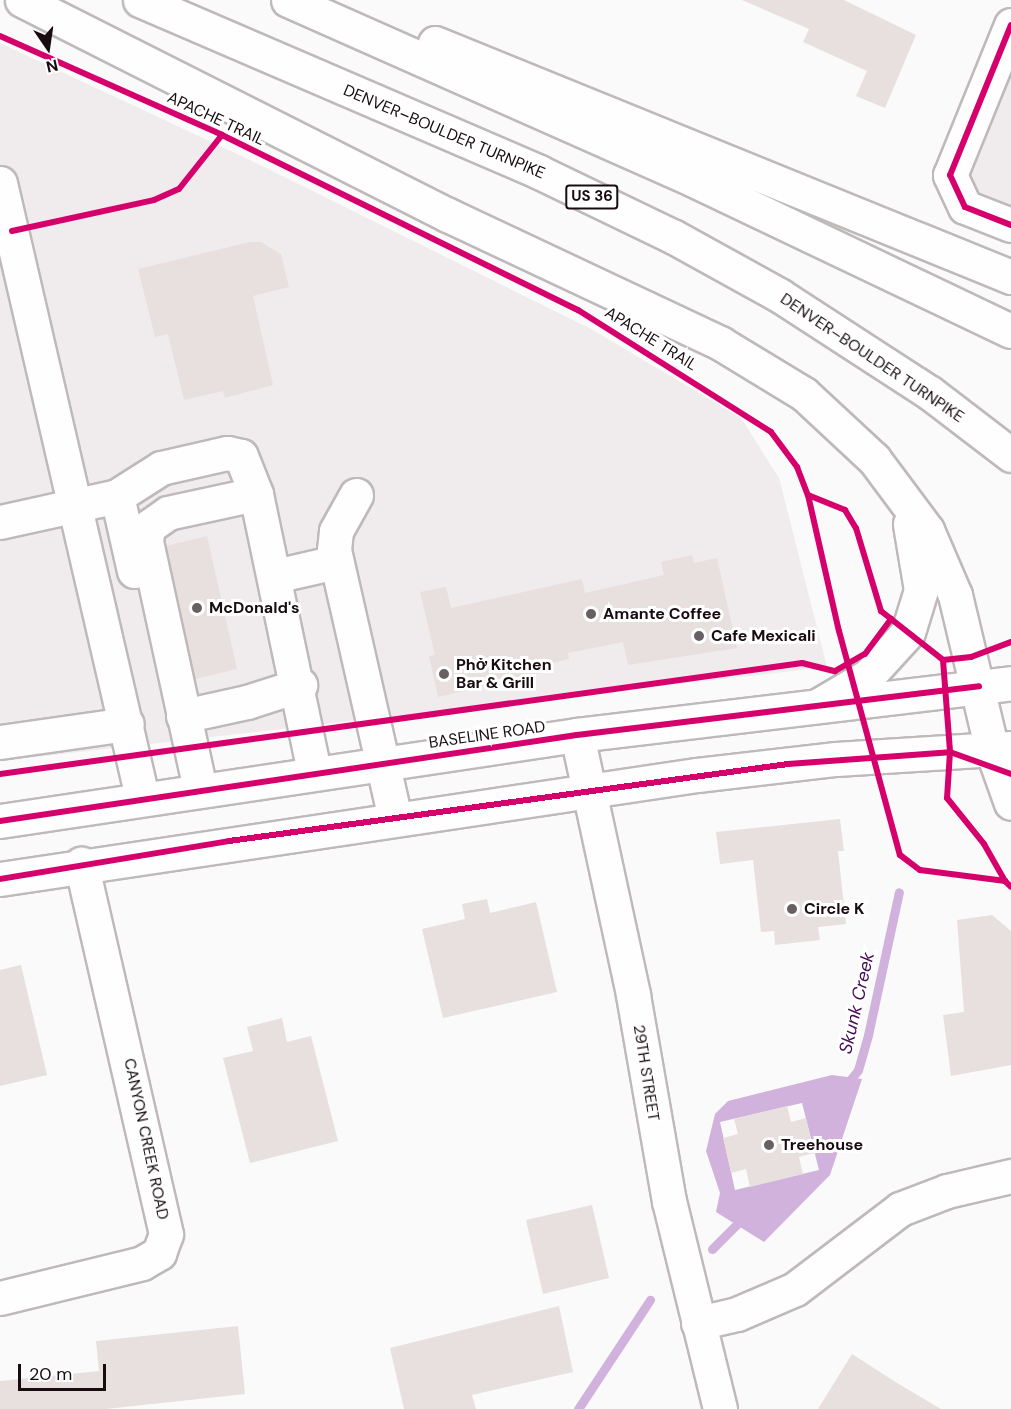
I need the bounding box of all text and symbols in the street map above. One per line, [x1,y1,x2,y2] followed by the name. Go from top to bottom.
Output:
[18,18,78,78] north arrow
[44,54,60,78] text: N
[340,81,548,183] street label: DENVER–BOULDER TURNPIKE
[164,88,268,150] street label: APACHE TRAIL
[565,185,619,209] road number: US 36
[777,289,967,427] street label: DENVER–BOULDER TURNPIKE
[601,303,701,375] street label: APACHE TRAIL
[209,598,300,618] place label: McDonald's
[190,601,204,615] marker: McDonald's
[603,604,721,624] place label: Amante Coffee
[584,607,598,621] marker: Amante Coffee
[711,626,816,646] place label: Cafe Mexicali
[692,629,706,643] marker: Cafe Mexicali
[456,655,552,693] place label: Phở Kitchen Bar & Grill
[437,667,451,681] marker: Phở Kitchen Bar & Grill
[427,717,547,753] street label: BASELINE ROAD
[804,899,864,919] place label: Circle K
[785,902,799,916] marker: Circle K
[835,950,879,1056] water label: Skunk Creek
[629,1023,663,1123] street label: 29TH STREET
[120,1057,172,1221] street label: CANYON CREEK ROAD
[781,1135,863,1155] place label: Treehouse
[762,1138,776,1152] marker: Treehouse
[21,1352,110,1390] scale bar
[29,1362,72,1386] text: 20 m

